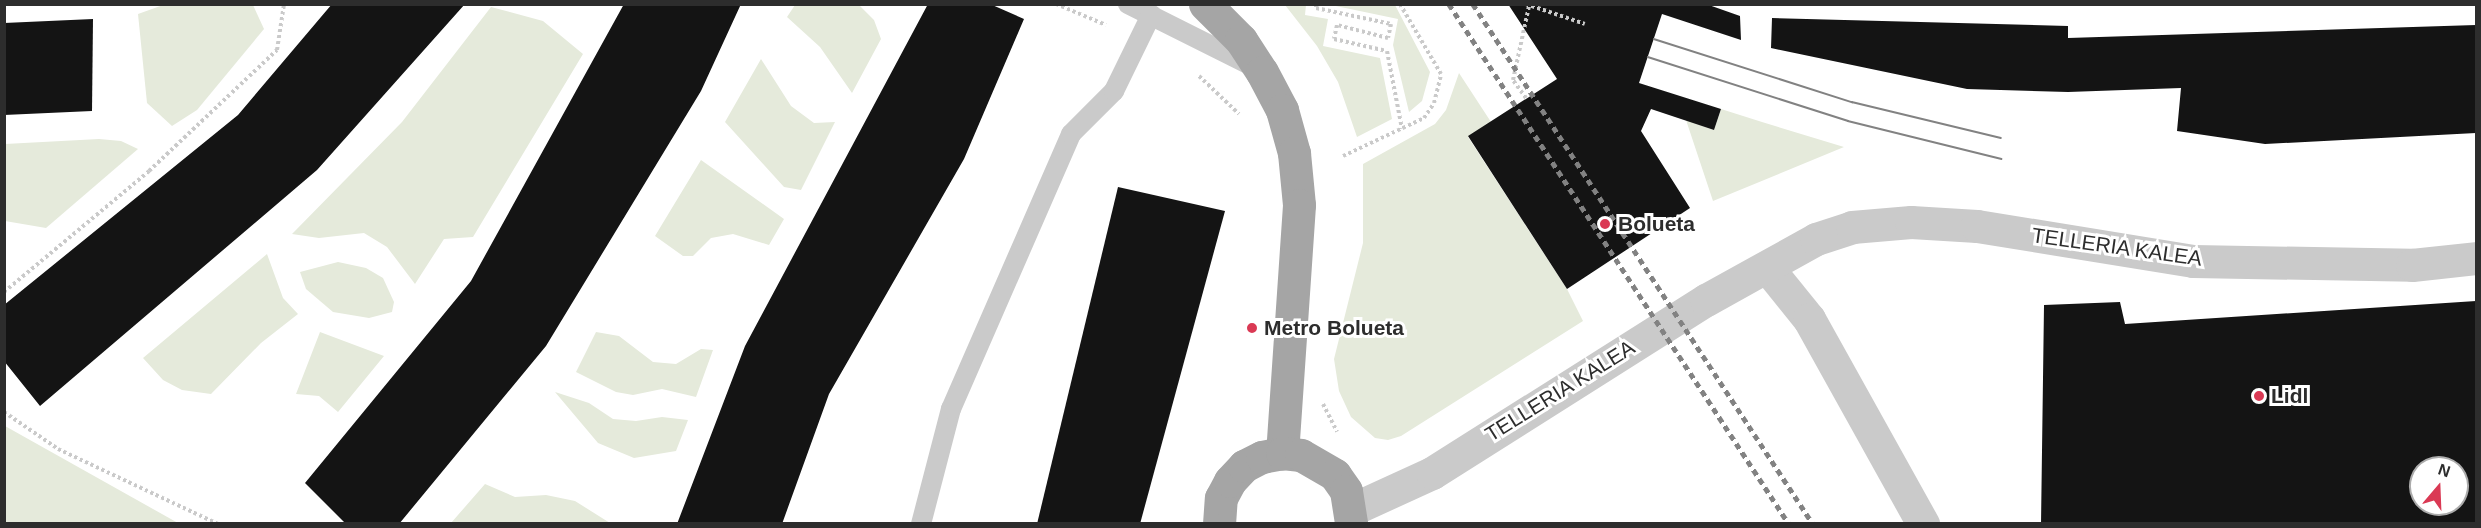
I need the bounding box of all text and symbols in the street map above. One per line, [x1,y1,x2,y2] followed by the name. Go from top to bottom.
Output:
[1618,211,1695,237] place label: Bolueta
[1596,215,1614,233] marker: Bolueta
[2030,223,2204,271] street label: TELLERIA KALEA
[1264,315,1404,341] place label: Metro Bolueta
[1245,321,1259,335] marker: Metro Bolueta
[1480,335,1640,447] street label: TELLERIA KALEA
[2271,383,2308,409] place label: Lidl
[2252,389,2266,403] marker: Lidl
[2409,456,2469,516] north arrow
[2436,460,2453,480] text: N

